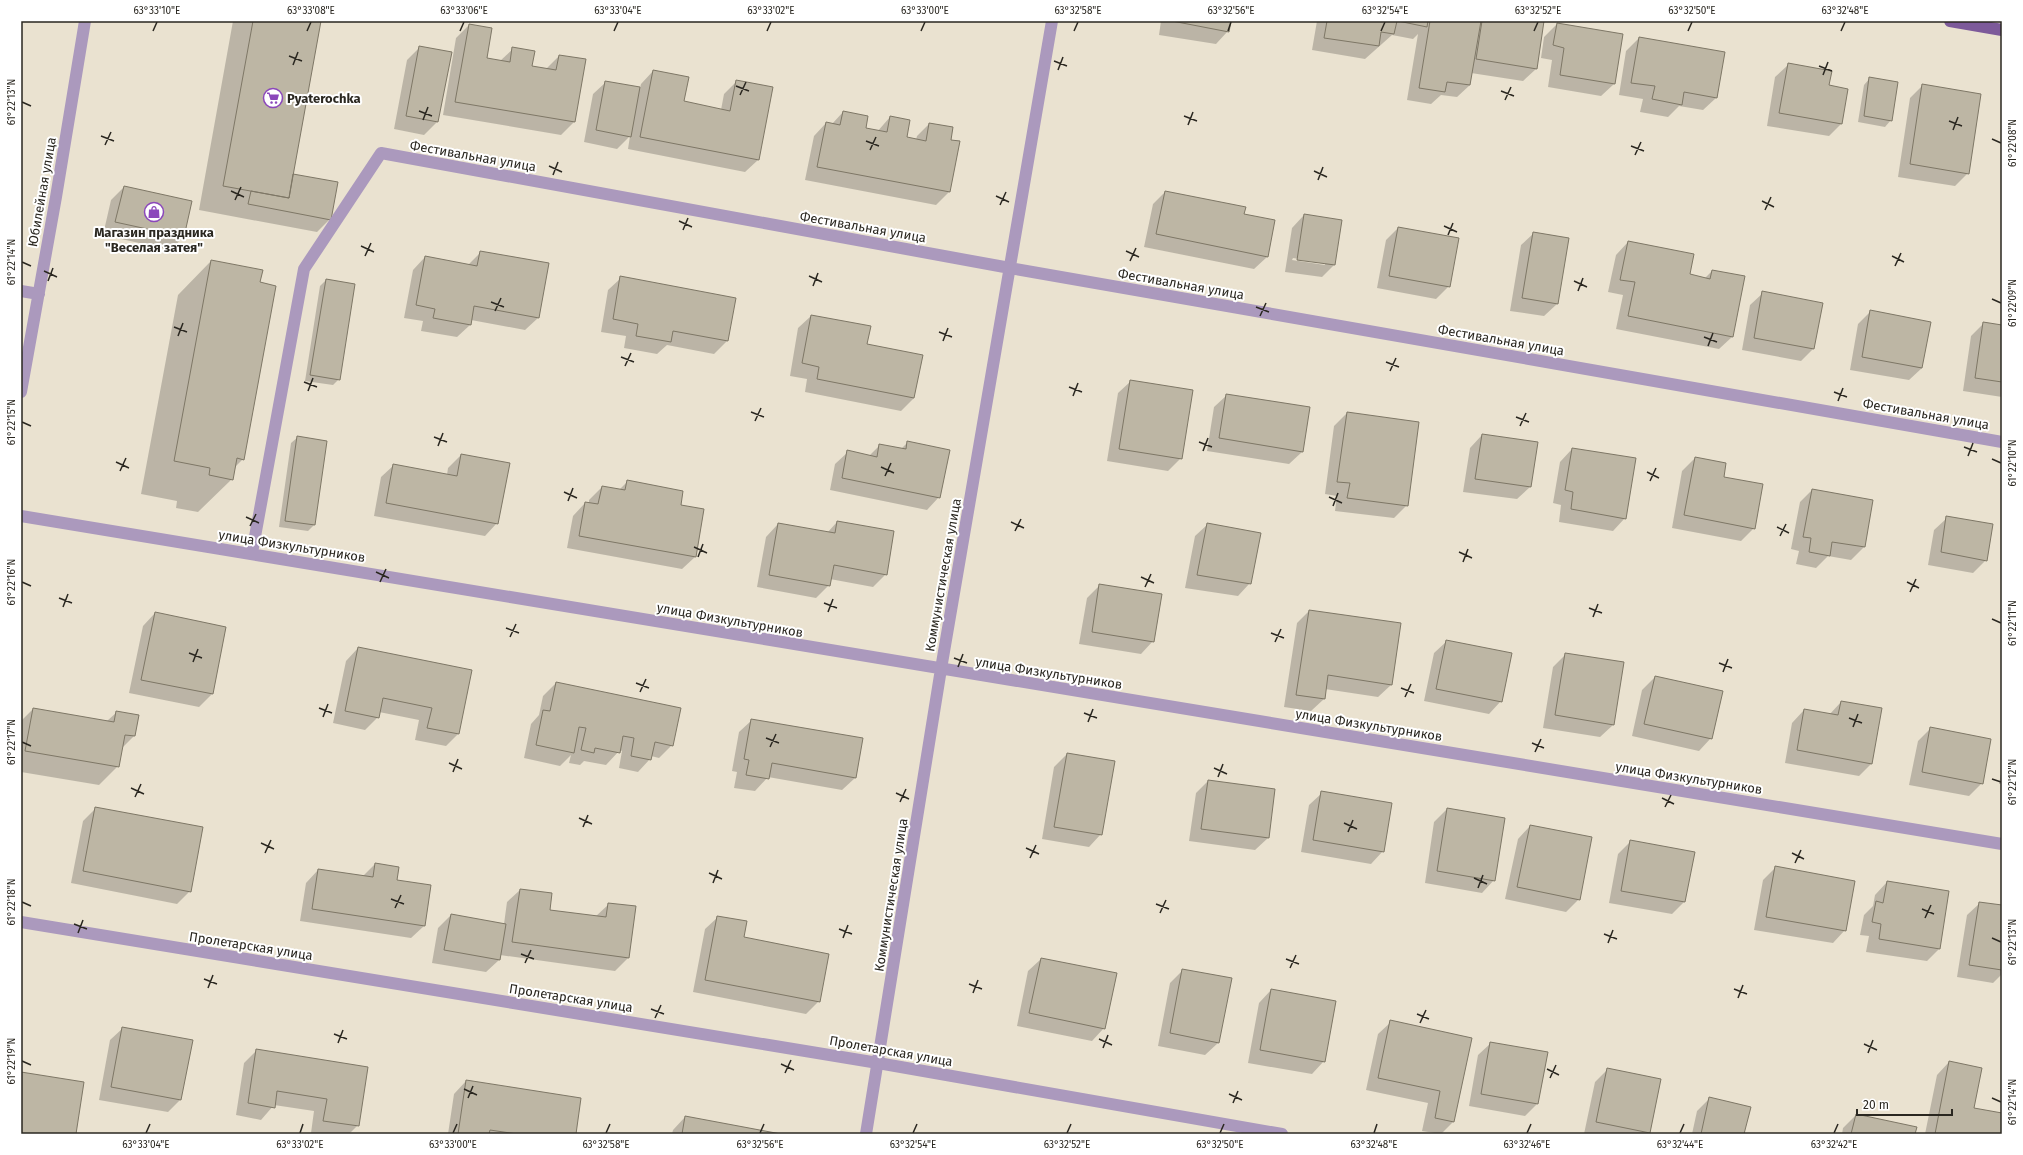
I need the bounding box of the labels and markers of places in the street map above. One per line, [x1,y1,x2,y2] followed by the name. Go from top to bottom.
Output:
[262,87,284,109] supermarket icon: Pyaterochka
[287,91,361,106] place label: Pyaterochka
[143,201,165,223] shop icon: Магазин праздника "Веселая затея"
[94,225,214,255] place label: Магазин праздника "Веселая затея"

